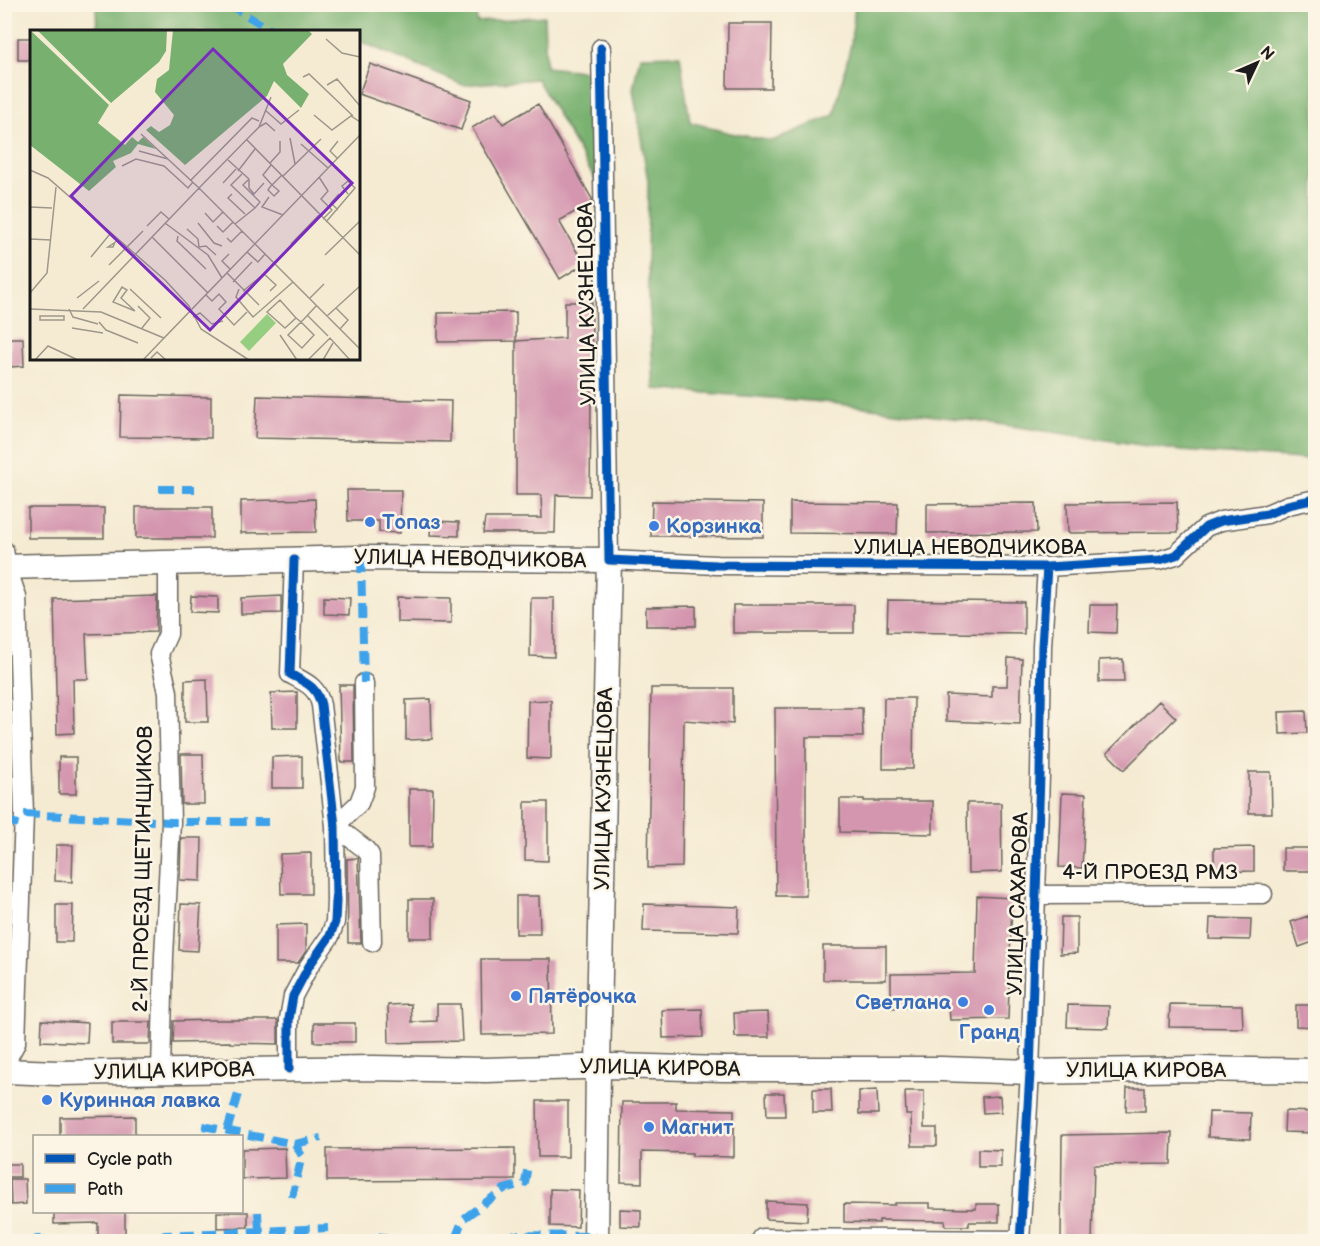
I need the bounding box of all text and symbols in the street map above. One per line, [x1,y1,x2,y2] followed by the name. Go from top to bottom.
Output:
[30,30,360,360] inset map
[1227,33,1287,93] north arrow
[1256,43,1278,65] text: N
[573,202,601,406] street label: УЛИЦА КУЗНЕЦОВА
[382,510,441,535] place label: Топаз
[666,514,762,539] place label: Корзинка
[363,515,377,529] marker: Топаз
[647,519,661,533] marker: Корзинка
[854,535,1087,560] street label: УЛИЦА НЕВОДЧИКОВА
[353,544,587,574] street label: УЛИЦА НЕВОДЧИКОВА
[590,687,618,891] street label: УЛИЦА КУЗНЕЦОВА
[128,725,158,1013] street label: 2-Й ПРОЕЗД ЩЕТИНЩИКОВ
[1002,811,1034,996] street label: УЛИЦА САХАРОВА
[1062,860,1238,885] street label: 4-Й ПРОЕЗД РМЗ
[528,984,637,1009] place label: Пятёрочка
[509,989,523,1003] marker: Пятёрочка
[855,990,952,1015] place label: Светлана
[956,995,970,1009] marker: Светлана
[982,1003,996,1017] marker: Гранд
[958,1020,1020,1045] place label: Гранд
[579,1054,741,1082] street label: УЛИЦА КИРОВА
[93,1057,255,1085] street label: УЛИЦА КИРОВА
[1066,1058,1227,1083] street label: УЛИЦА КИРОВА
[59,1088,221,1113] place label: Куринная лавка
[40,1093,54,1107] marker: Куринная лавка
[661,1115,733,1140] place label: Магнит
[642,1120,656,1134] marker: Магнит
[33,1135,243,1213] legend
[87,1149,173,1170] text: Cycle path
[87,1179,123,1200] text: Path

